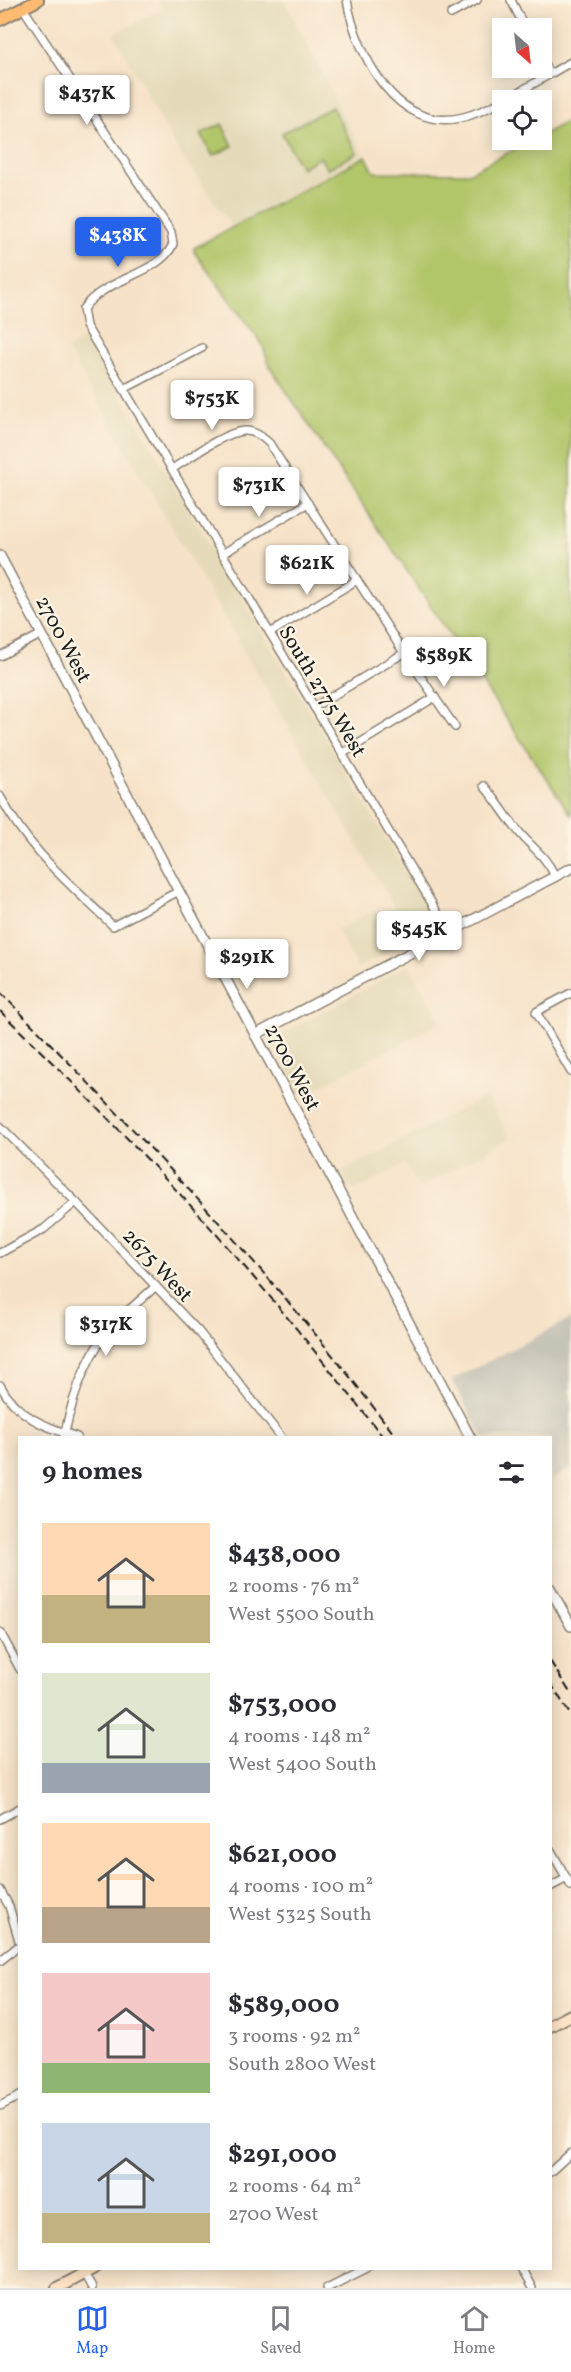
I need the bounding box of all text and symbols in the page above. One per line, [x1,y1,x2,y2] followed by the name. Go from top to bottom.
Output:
[492,18,552,78] north arrow
[492,18,552,150] map controls
[45,75,129,126] pin: $437K
[59,80,115,108] text: $437K
[492,90,552,150] button: locate
[76,217,160,268] pin: $438K
[89,222,147,250] text: $438K
[170,380,254,431] pin: $753K
[184,385,240,413] text: $753K
[217,467,301,518] pin: $731K
[232,472,286,500] text: $731K
[265,545,349,596] pin: $621K
[279,550,335,578] text: $621K
[28,591,98,688] street label: 2700 West
[271,620,373,763] street label: South 2775 West
[402,637,486,688] pin: $589K
[415,642,473,670] text: $589K
[377,911,461,962] pin: $545K
[391,916,447,944] text: $545K
[205,939,289,990] pin: $291K
[219,944,275,972] text: $291K
[257,1019,327,1116] street label: 2700 West
[115,1223,199,1309] street label: 2675 West
[64,1306,148,1357] pin: $317K
[79,1311,133,1339] text: $317K
[42,1454,143,1490] text: 9 homes
[495,1456,528,1489] icon: filters
[228,1537,340,1573] text: $438,000
[90,1547,162,1619] icon: home
[228,1573,360,1601] text: 2 rooms · 76 m²
[228,1601,375,1629] text: West 5500 South
[228,1687,337,1723] text: $753,000
[90,1697,162,1769] icon: home
[228,1723,370,1751] text: 4 rooms · 148 m²
[228,1751,377,1779] text: West 5400 South
[228,1837,337,1873] text: $621,000
[90,1847,162,1919] icon: home
[228,1873,373,1901] text: 4 rooms · 100 m²
[228,1901,372,1929] text: West 5325 South
[228,1987,340,2023] text: $589,000
[90,1997,162,2069] icon: home
[228,2023,360,2051] text: 3 rooms · 92 m²
[228,2051,376,2079] text: South 2800 West
[228,2137,337,2173] text: $291,000
[90,2147,162,2219] icon: home
[228,2173,361,2201] text: 2 rooms · 64 m²
[228,2201,319,2229] text: 2700 West
[76,2302,109,2360] tab: Map
[260,2302,301,2360] tab: Saved
[453,2302,495,2360] tab: Home

